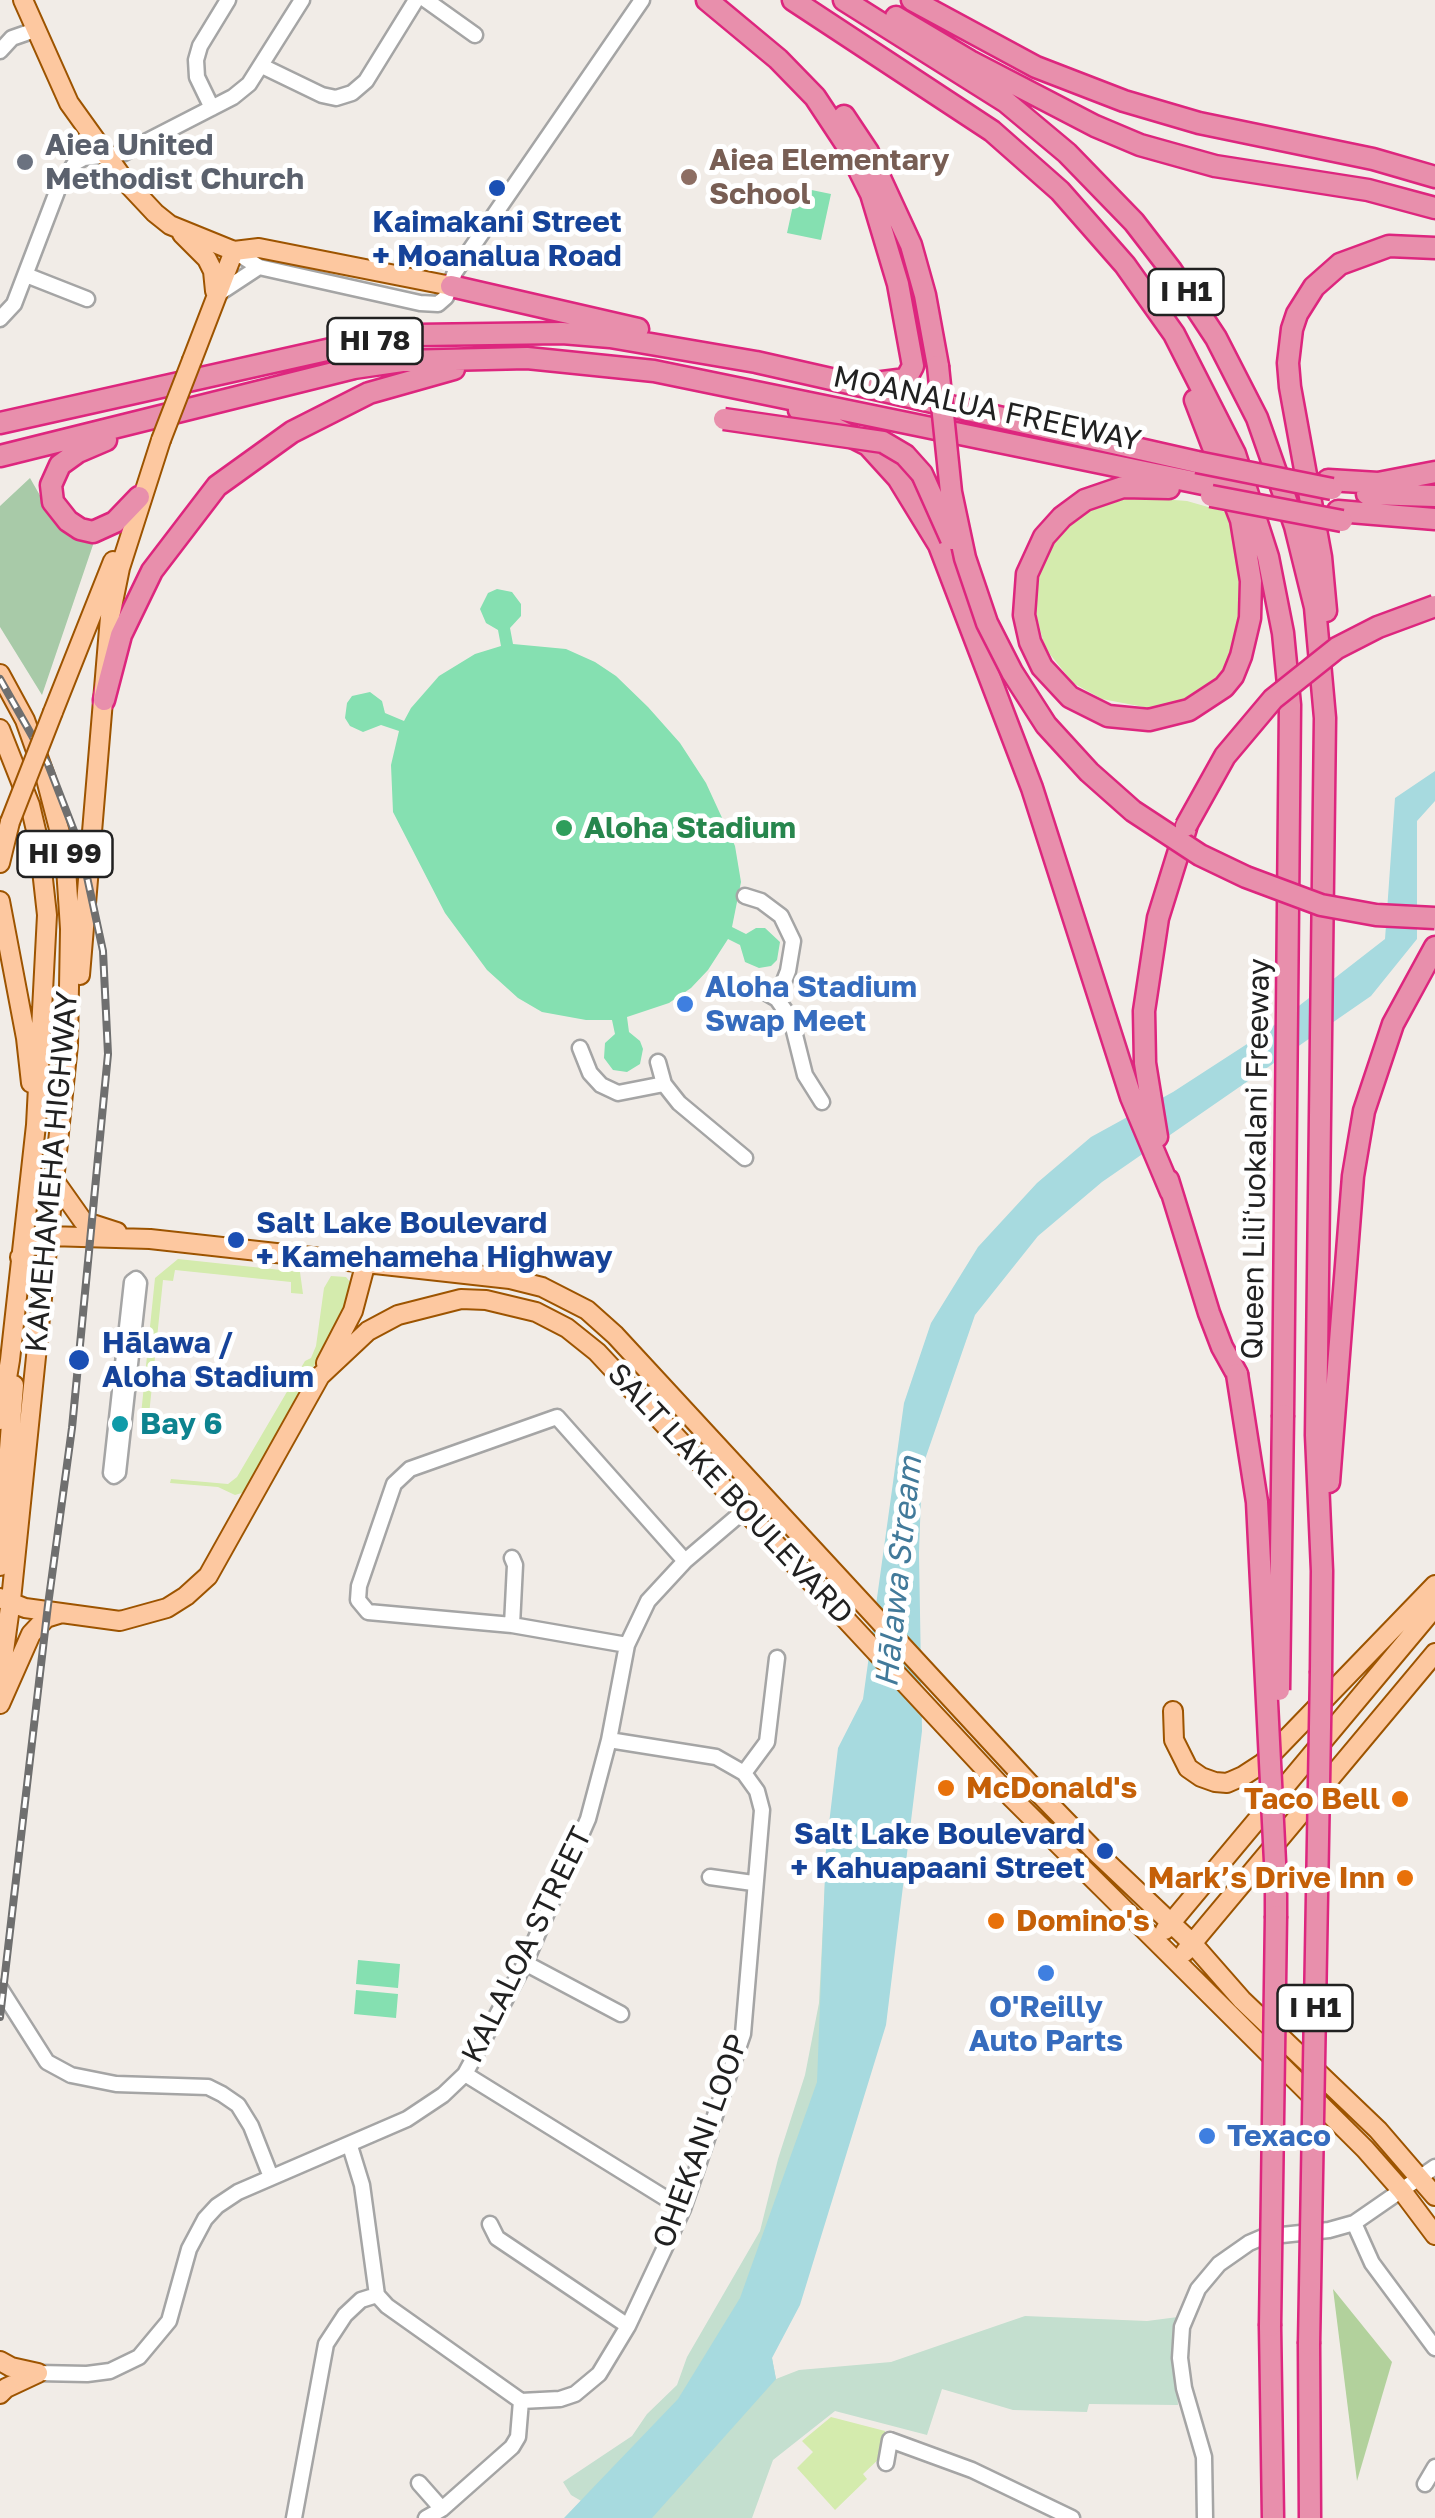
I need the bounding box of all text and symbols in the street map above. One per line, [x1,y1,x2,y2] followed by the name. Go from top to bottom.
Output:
[45,127,304,198] place label: Aiea United Methodist Church
[709,142,949,212] place label: Aiea Elementary School
[14,151,36,173] marker: Aiea United Methodist Church
[678,166,700,188] marker: Aiea Elementary School
[486,177,508,199] marker: Kaimakani Street + Moanalua Road
[372,204,622,274] place label: Kaimakani Street + Moanalua Road
[1148,269,1224,315] road number: I H1
[328,318,422,364] road number: HI 78
[830,359,1144,459] street label: MOANALUA FREEWAY
[584,810,796,846] place label: Aloha Stadium
[553,817,575,839] marker: Aloha Stadium
[18,831,112,877] road number: HI 99
[1234,958,1278,1360] street label: Queen Liliʻuokalani Freeway
[705,969,917,1040] place label: Aloha Stadium Swap Meet
[18,990,86,1354] street label: KAMEHAMEHA HIGHWAY
[674,993,696,1015] marker: Aloha Stadium Swap Meet
[256,1205,613,1276] place label: Salt Lake Boulevard + Kamehameha Highway
[225,1229,247,1251] marker: Salt Lake Boulevard + Kamehameha Highway
[102,1325,314,1396] place label: Hālawa / Aloha Stadium
[66,1347,92,1373] marker: Hālawa / Aloha Stadium
[600,1356,860,1632] street label: SALT LAKE BOULEVARD
[140,1406,223,1442] place label: Bay 6
[109,1413,131,1435] marker: Bay 6
[868,1455,930,1689] water label: Hālawa Stream
[966,1770,1137,1806] place label: McDonald's
[935,1777,957,1799] marker: McDonald's
[1244,1781,1380,1817] place label: Taco Bell
[1389,1788,1411,1810] marker: Taco Bell
[790,1816,1085,1886] place label: Salt Lake Boulevard + Kahuapaani Street
[454,1821,600,2069] street label: KALALOA STREET
[1094,1840,1116,1862] marker: Salt Lake Boulevard + Kahuapaani Street
[1148,1860,1385,1896] place label: Mark’s Drive Inn
[1394,1867,1416,1889] marker: Mark’s Drive Inn
[1016,1903,1150,1939] place label: Domino's
[985,1910,1007,1932] marker: Domino's
[1035,1962,1057,1984] marker: O'Reilly Auto Parts
[1278,1985,1352,2031] road number: I H1
[969,1989,1123,2060] place label: O'Reilly Auto Parts
[646,2029,756,2253] street label: OHEKANI LOOP
[1227,2118,1331,2154] place label: Texaco
[1196,2125,1218,2147] marker: Texaco

